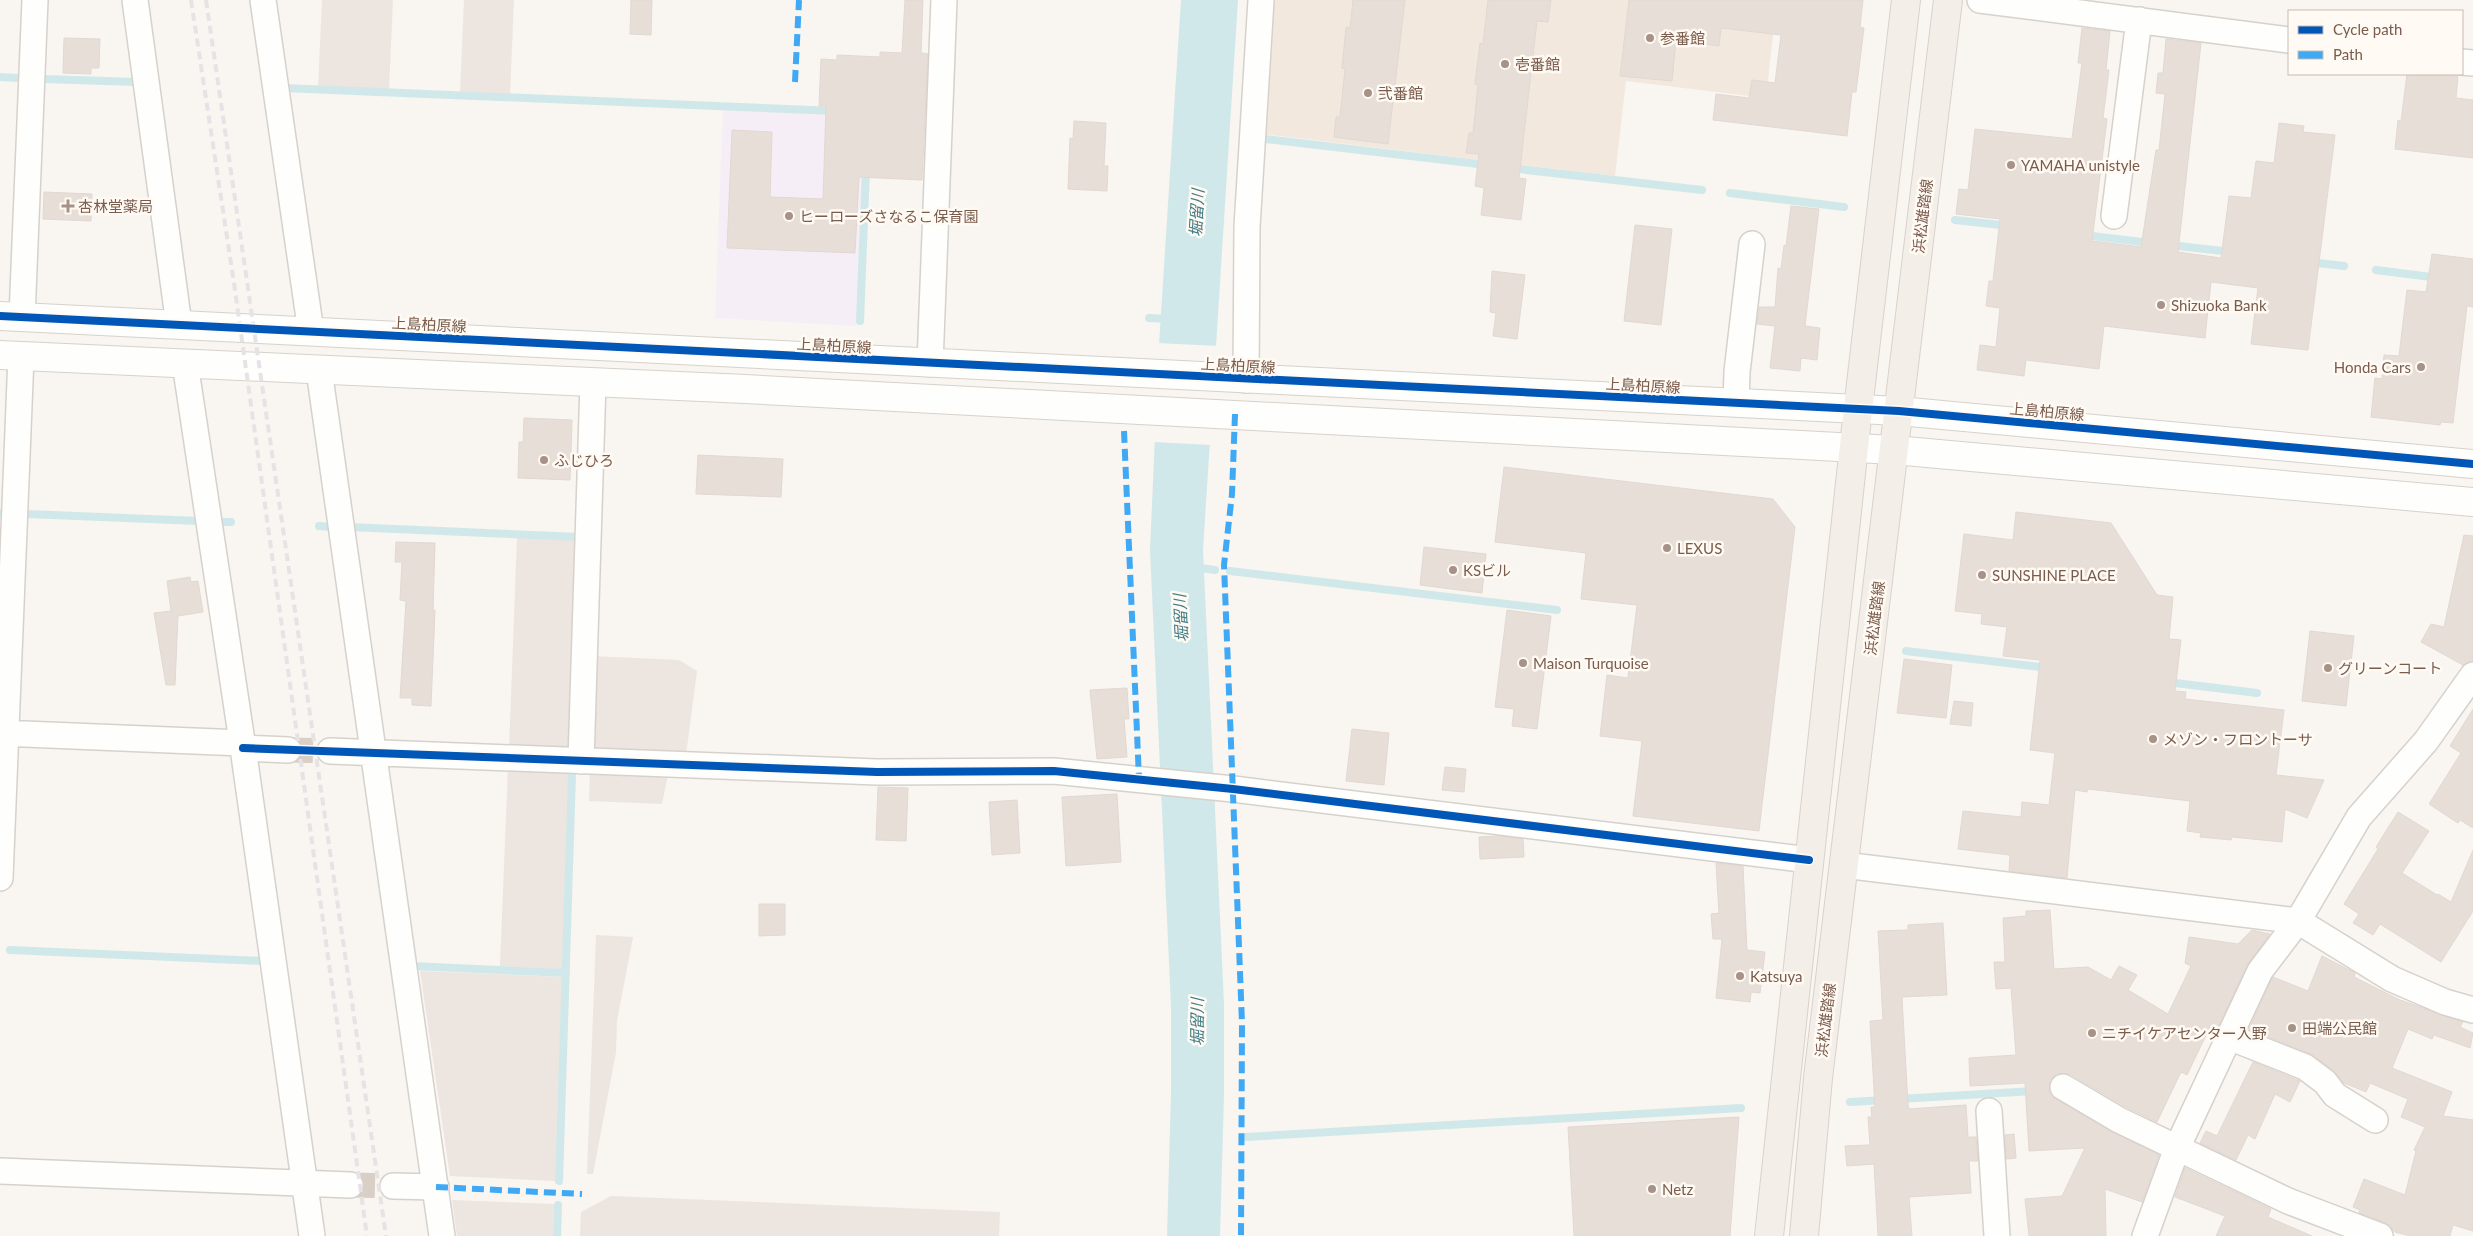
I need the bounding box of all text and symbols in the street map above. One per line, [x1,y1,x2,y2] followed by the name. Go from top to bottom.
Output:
[2288,10,2463,75] legend
[2333,20,2402,38] text: Cycle path
[1660,29,1705,47] place label: 参番館
[1644,32,1656,44] marker: 参番館
[2333,45,2363,63] text: Path
[1515,55,1560,73] place label: 壱番館
[1499,58,1511,70] marker: 壱番館
[1378,84,1423,102] place label: 弐番館
[1362,87,1374,99] marker: 弐番館
[2021,156,2140,174] place label: YAMAHA unistyle
[2005,159,2017,171] marker: YAMAHA unistyle
[1908,178,1936,254] street label: 浜松雄踏線
[1185,187,1207,237] water label: 堀留川
[78,197,153,215] place label: 杏林堂薬局
[62,200,74,212] marker: 杏林堂薬局
[799,207,978,225] place label: ヒーローズさなるこ保育園
[783,210,795,222] marker: ヒーローズさなるこ保育園
[2171,296,2267,314] place label: Shizuoka Bank
[2155,299,2167,311] marker: Shizuoka Bank
[391,313,467,335] street label: 上島柏原線
[796,334,872,356] street label: 上島柏原線
[1200,354,1276,376] street label: 上島柏原線
[2334,358,2411,376] place label: Honda Cars
[2415,361,2427,373] marker: Honda Cars
[1605,374,1681,396] street label: 上島柏原線
[2009,399,2085,423] street label: 上島柏原線
[554,451,614,469] place label: ふじひろ
[538,454,550,466] marker: ふじひろ
[1677,539,1722,557] place label: LEXUS
[1661,542,1673,554] marker: LEXUS
[1463,561,1511,579] place label: KSビル
[1447,564,1459,576] marker: KSビル
[1992,566,2116,584] place label: SUNSHINE PLACE
[1976,569,1988,581] marker: SUNSHINE PLACE
[1860,580,1888,656] street label: 浜松雄踏線
[1169,592,1191,642] water label: 堀留川
[1533,654,1649,672] place label: Maison Turquoise
[1517,657,1529,669] marker: Maison Turquoise
[2338,659,2442,677] place label: グリーンコート
[2322,662,2334,674] marker: グリーンコート
[2163,730,2313,748] place label: メゾン・フロントーサ
[2147,733,2159,745] marker: メゾン・フロントーサ
[1750,967,1803,985] place label: Katsuya
[1734,970,1746,982] marker: Katsuya
[1811,982,1839,1058] street label: 浜松雄踏線
[1187,996,1206,1046] water label: 堀留川
[2302,1019,2377,1037] place label: 田端公民館
[2286,1022,2298,1034] marker: 田端公民館
[2102,1024,2267,1042] place label: ニチイケアセンター入野
[2086,1027,2098,1039] marker: ニチイケアセンター入野
[1662,1180,1693,1198] place label: Netz
[1646,1183,1658,1195] marker: Netz

